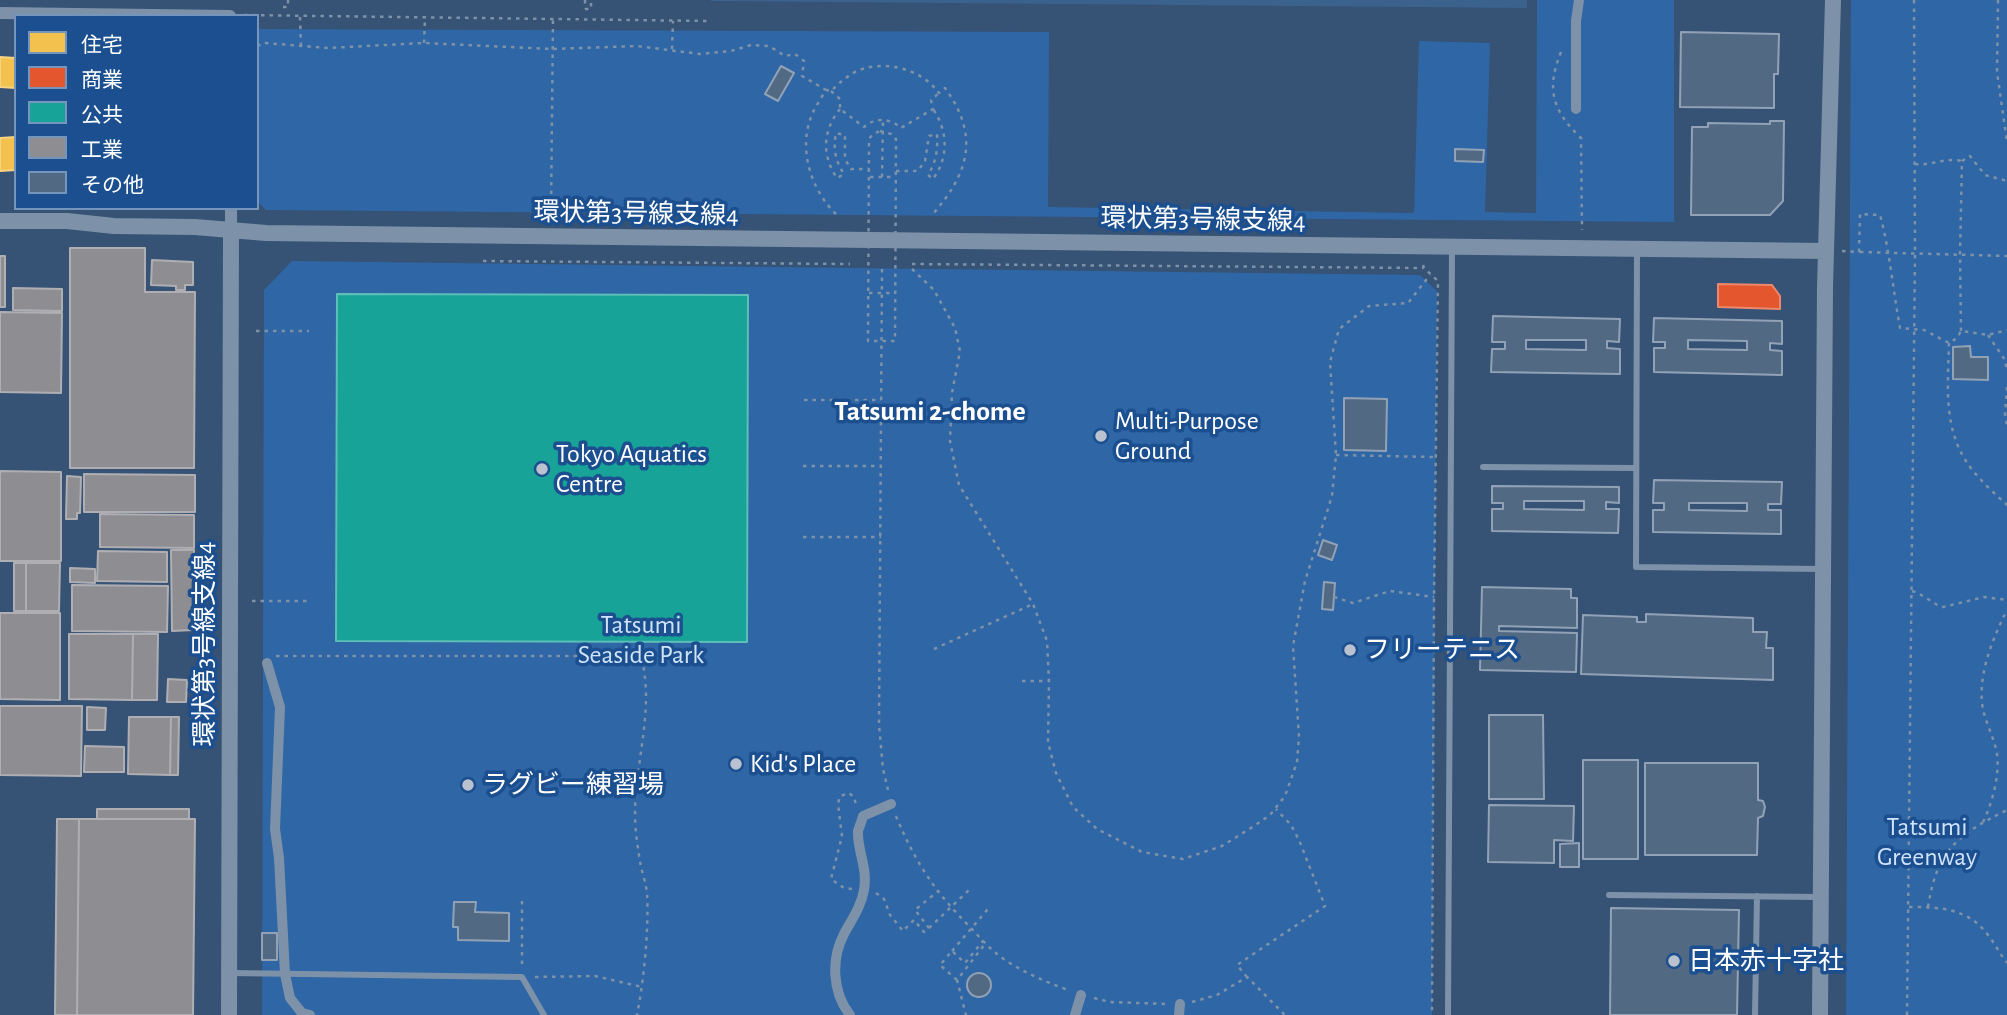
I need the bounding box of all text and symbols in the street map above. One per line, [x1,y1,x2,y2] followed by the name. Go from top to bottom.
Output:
[14,14,259,210] legend
[81,35,123,56] text: 住宅
[81,70,123,91] text: 商業
[81,105,123,126] text: 公共
[81,140,123,161] text: 工業
[81,175,144,196] text: その他
[533,197,739,231] street label: 環状第3号線支線4
[1100,203,1306,237] street label: 環状第3号線支線4
[834,395,1026,429] district label: Tatsumi 2-chome
[1115,405,1259,466] place label: Multi-Purpose Ground
[1093,428,1109,444] marker: Multi-Purpose Ground
[556,438,707,500] place label: Tokyo Aquatics Centre
[534,461,550,477] marker: Tokyo Aquatics Centre
[189,541,221,747] street label: 環状第3号線支線4
[578,609,704,670] park label: Tatsumi Seaside Park
[1364,634,1520,666] place label: フリーテニス
[1342,642,1358,658] marker: フリーテニス
[750,748,856,780] place label: Kid's Place
[728,756,744,772] marker: Kid's Place
[482,769,664,801] place label: ラグビー練習場
[460,777,476,793] marker: ラグビー練習場
[1877,811,1977,872] park label: Tatsumi Greenway
[1688,945,1844,977] place label: 日本赤十字社
[1666,953,1682,969] marker: 日本赤十字社

